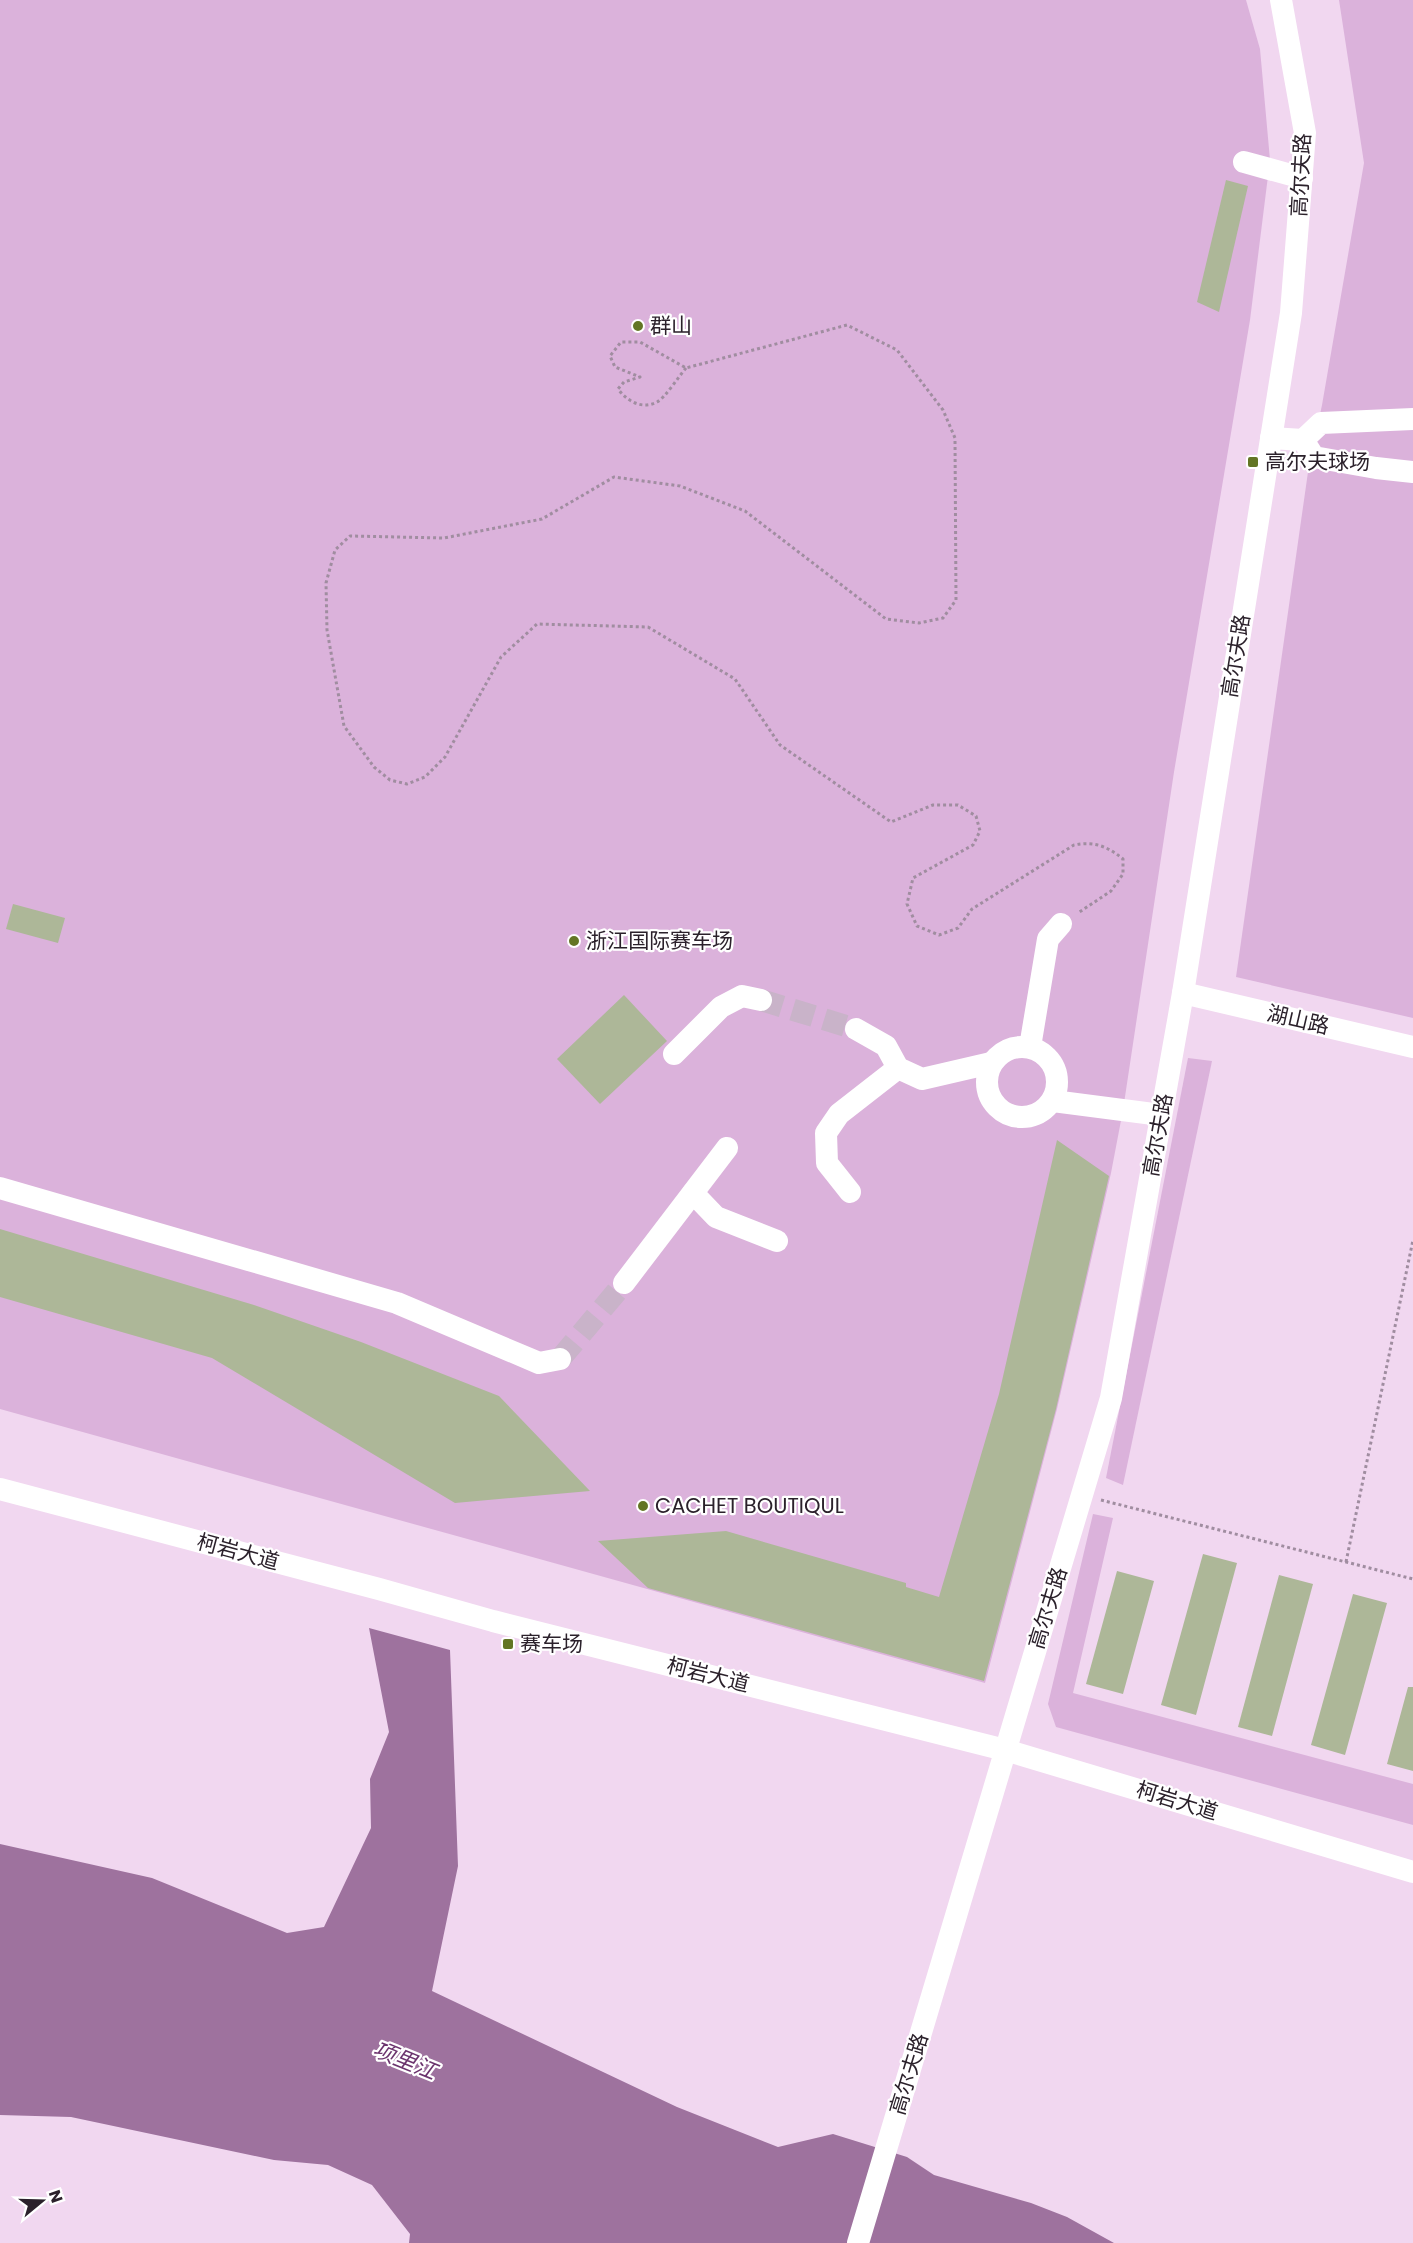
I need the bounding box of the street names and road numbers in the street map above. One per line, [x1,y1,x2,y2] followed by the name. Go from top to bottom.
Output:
[1284,132,1317,218] street label: 高尔夫路
[1215,612,1256,700] street label: 高尔夫路
[1264,998,1332,1041] street label: 湖山路
[1136,1091,1179,1179] street label: 高尔夫路
[194,1527,282,1576] street label: 柯岩大道
[1021,1563,1074,1652] street label: 高尔夫路
[664,1650,752,1699] street label: 柯岩大道
[1133,1774,1222,1827] street label: 柯岩大道
[882,2029,935,2118] street label: 高尔夫路

